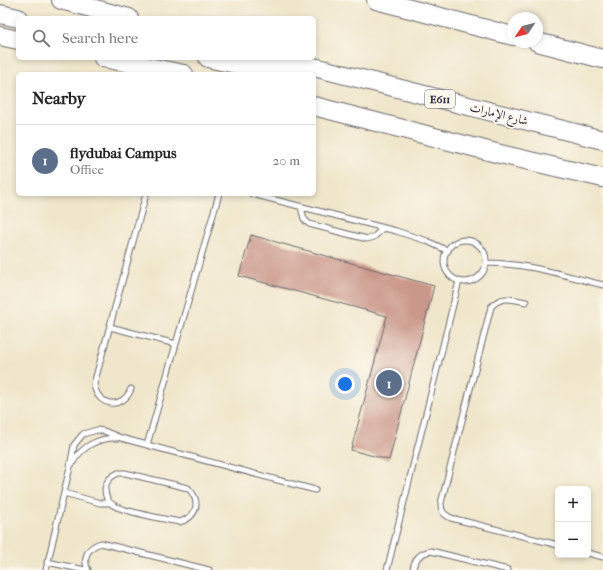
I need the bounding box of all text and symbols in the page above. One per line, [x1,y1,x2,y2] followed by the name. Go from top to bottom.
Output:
[507,12,543,48] north arrow
[16,16,316,60] search box
[30,27,52,49] icon: search
[62,29,138,47] text: Search here
[32,88,86,108] text: Nearby
[425,90,455,108] road number: E611
[467,100,530,132] street label: شارع الإمارات
[70,144,177,162] text: flydubai Campus
[43,153,47,168] text: 1
[273,153,300,168] text: 20 m
[70,162,104,177] text: Office
[376,368,402,398] pin: 1
[335,374,355,394] your location
[555,486,591,558] map controls
[555,486,591,522] button: +
[555,522,591,558] button: −

